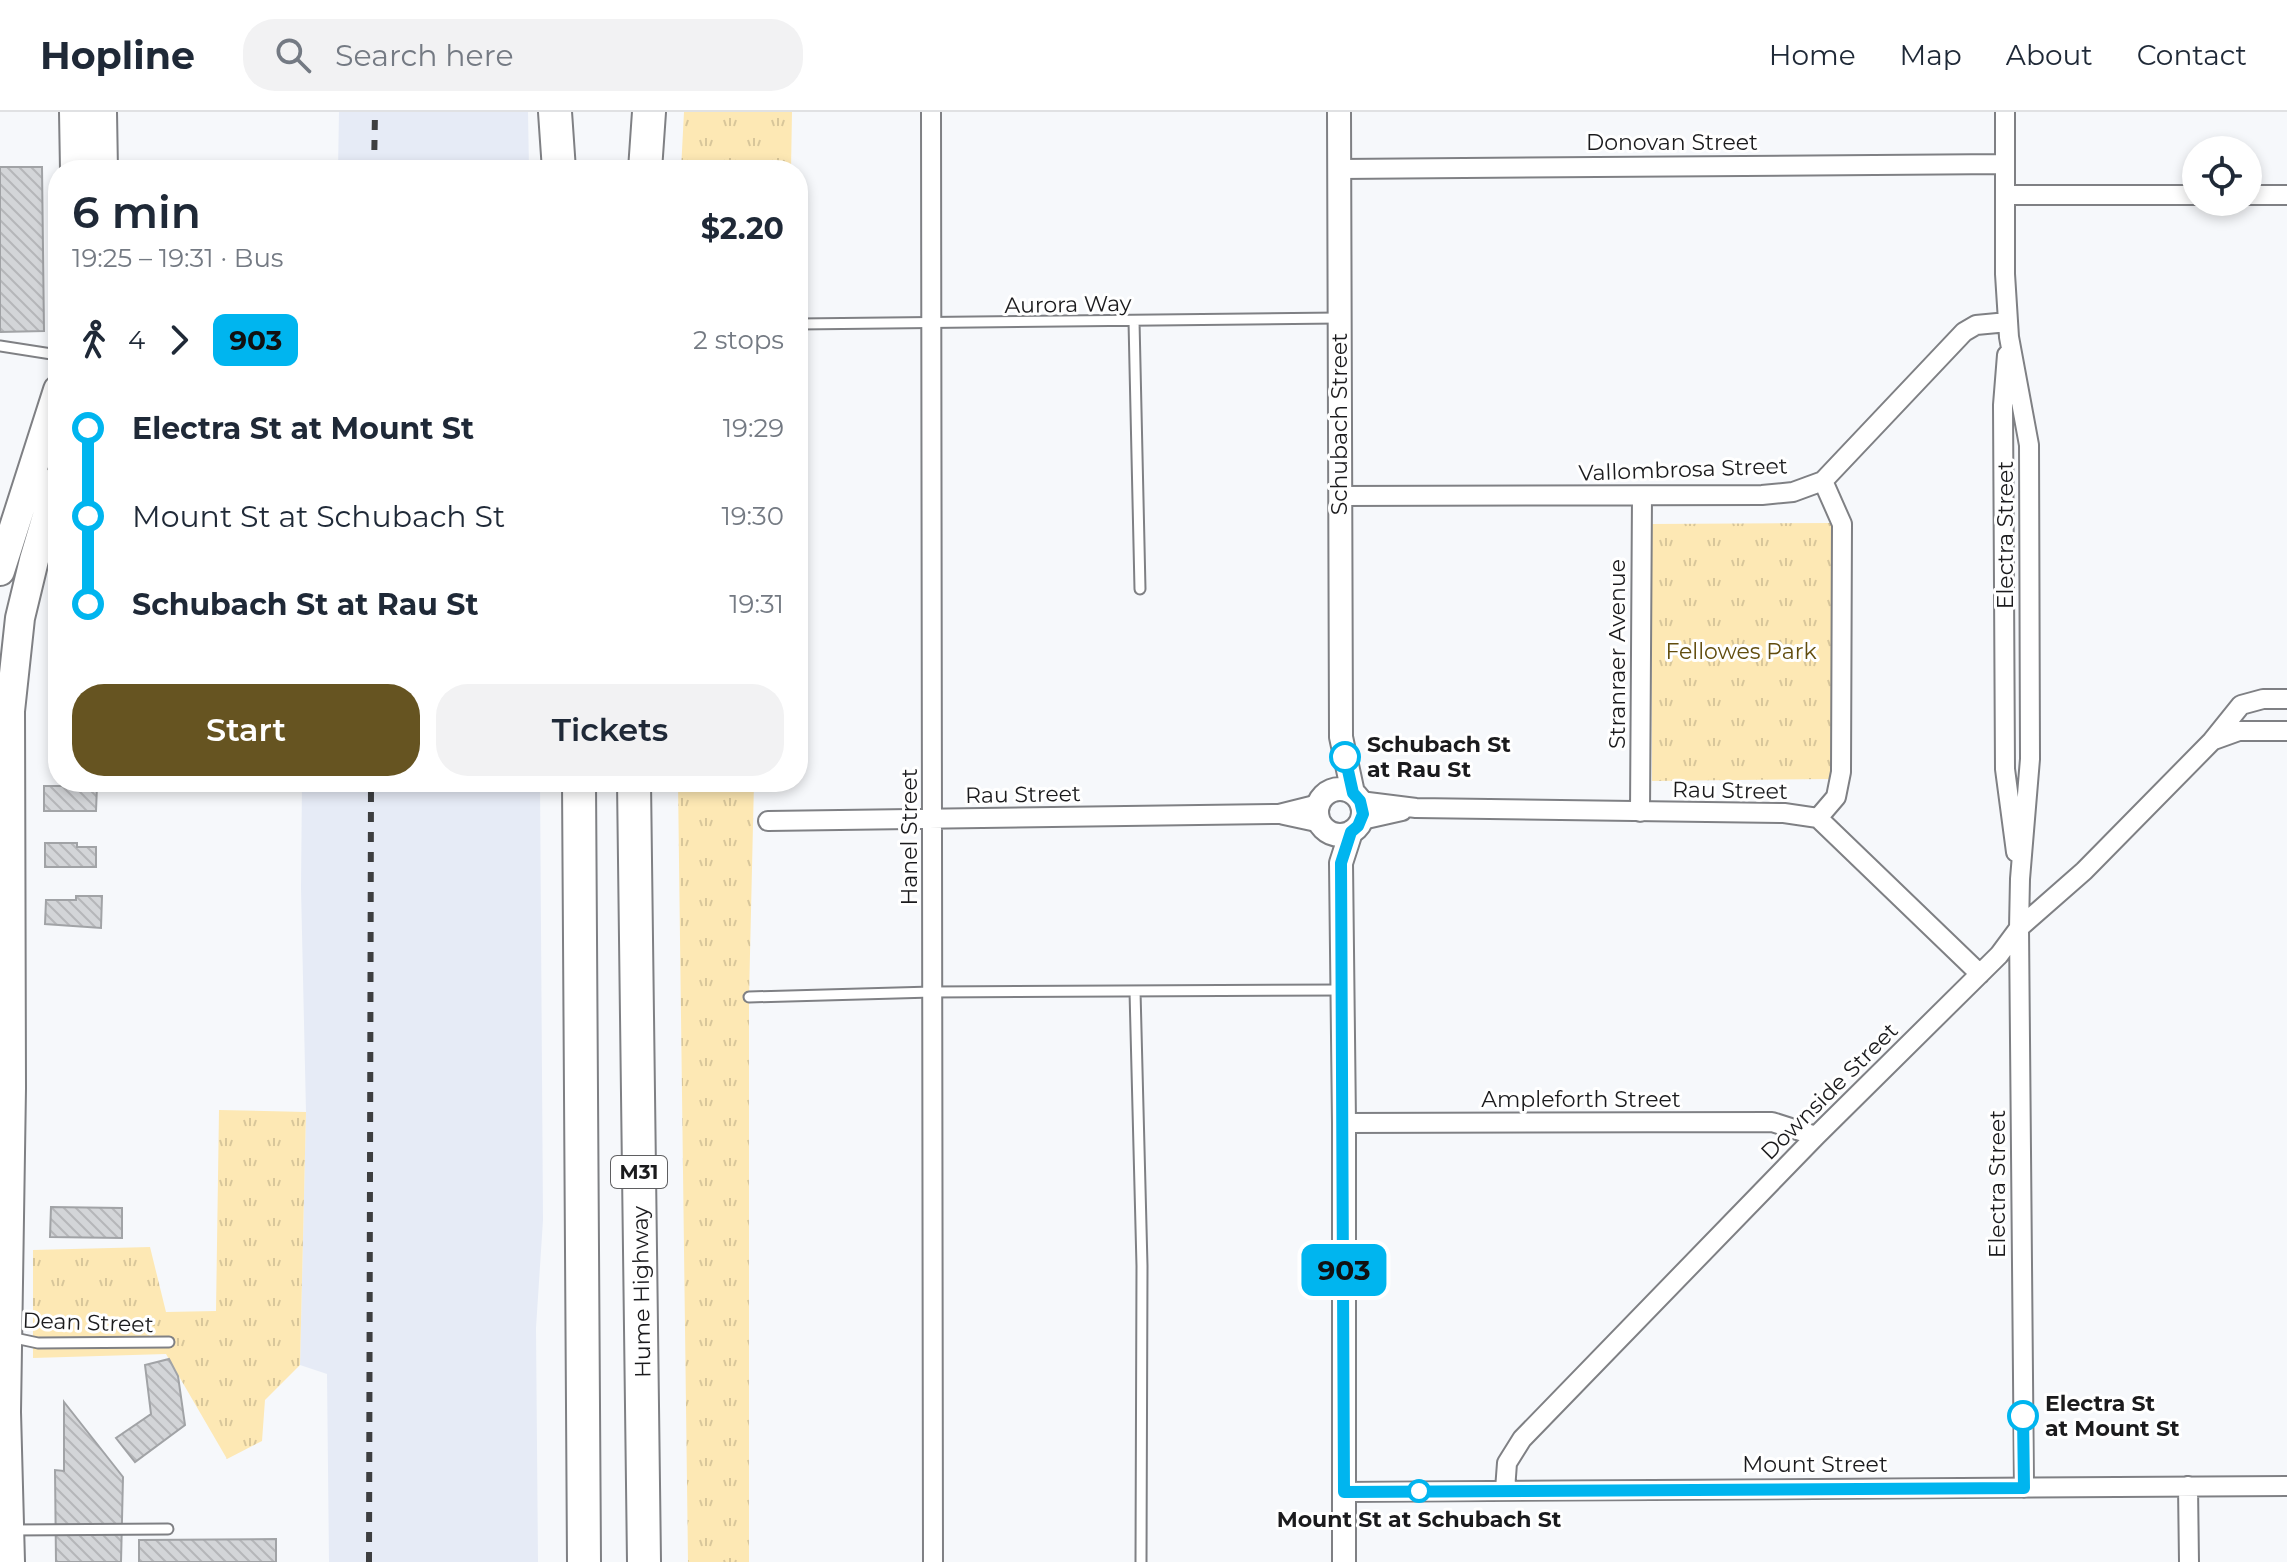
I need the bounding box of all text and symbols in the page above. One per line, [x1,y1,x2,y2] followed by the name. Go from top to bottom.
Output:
[243,19,803,91] search box
[40,32,195,79] text: Hopline
[271,33,315,77] icon: search
[335,37,514,74] text: Search here
[1769,38,1856,72] text: Home
[1900,38,1962,72] text: Map
[2006,38,2093,72] text: About
[2137,38,2247,72] text: Contact
[1586,129,1758,156] street label: Donovan Street
[2182,136,2262,216] map controls
[2182,136,2262,216] button: locate
[72,185,201,239] text: 6 min
[701,210,784,247] text: $2.20
[72,242,284,274] text: 19:25 – 19:31 · Bus
[1004,290,1132,319] street label: Aurora Way
[72,318,116,362] icon: walk
[157,318,201,362] icon: forward
[229,323,282,357] text: 903
[128,324,145,356] text: 4
[693,324,784,356] text: 2 stops
[1326,333,1353,515] street label: Schubach Street
[132,410,474,447] text: Electra St at Mount St
[723,412,784,444] text: 19:29
[1578,452,1788,487] street label: Vallombrosa Street
[1992,461,2019,609] street label: Electra Street
[132,498,505,535] text: Mount St at Schubach St
[721,500,784,532] text: 19:30
[1604,559,1631,749] street label: Stranraer Avenue
[132,586,478,623] text: Schubach St at Rau St
[729,588,784,620] text: 19:31
[1665,638,1817,665] park label: Fellowes Park
[72,684,420,776] button: Start
[436,684,784,776] button: Tickets
[1367,731,1511,783] place label: Schubach St at Rau St
[1330,742,1360,772] marker: Schubach St at Rau St
[896,768,923,906] street label: Hanel Street
[1672,776,1788,805] street label: Rau Street
[965,780,1081,809] street label: Rau Street
[1755,1017,1904,1166] street label: Downside Street
[1481,1086,1681,1113] street label: Ampleforth Street
[1984,1110,2011,1258] street label: Electra Street
[611,1156,667,1188] road number: M31
[627,1206,656,1378] street label: Hume Highway
[1298,1244,1390,1296] line badge: 903
[1317,1253,1371,1287] text: 903
[22,1307,154,1338] street label: Dean Street
[2045,1390,2180,1442] place label: Electra St at Mount St
[2008,1401,2038,1431] marker: Electra St at Mount St
[1742,1451,1888,1478] street label: Mount Street
[1408,1480,1430,1502] marker: Mount St at Schubach St
[1277,1506,1562,1533] place label: Mount St at Schubach St

